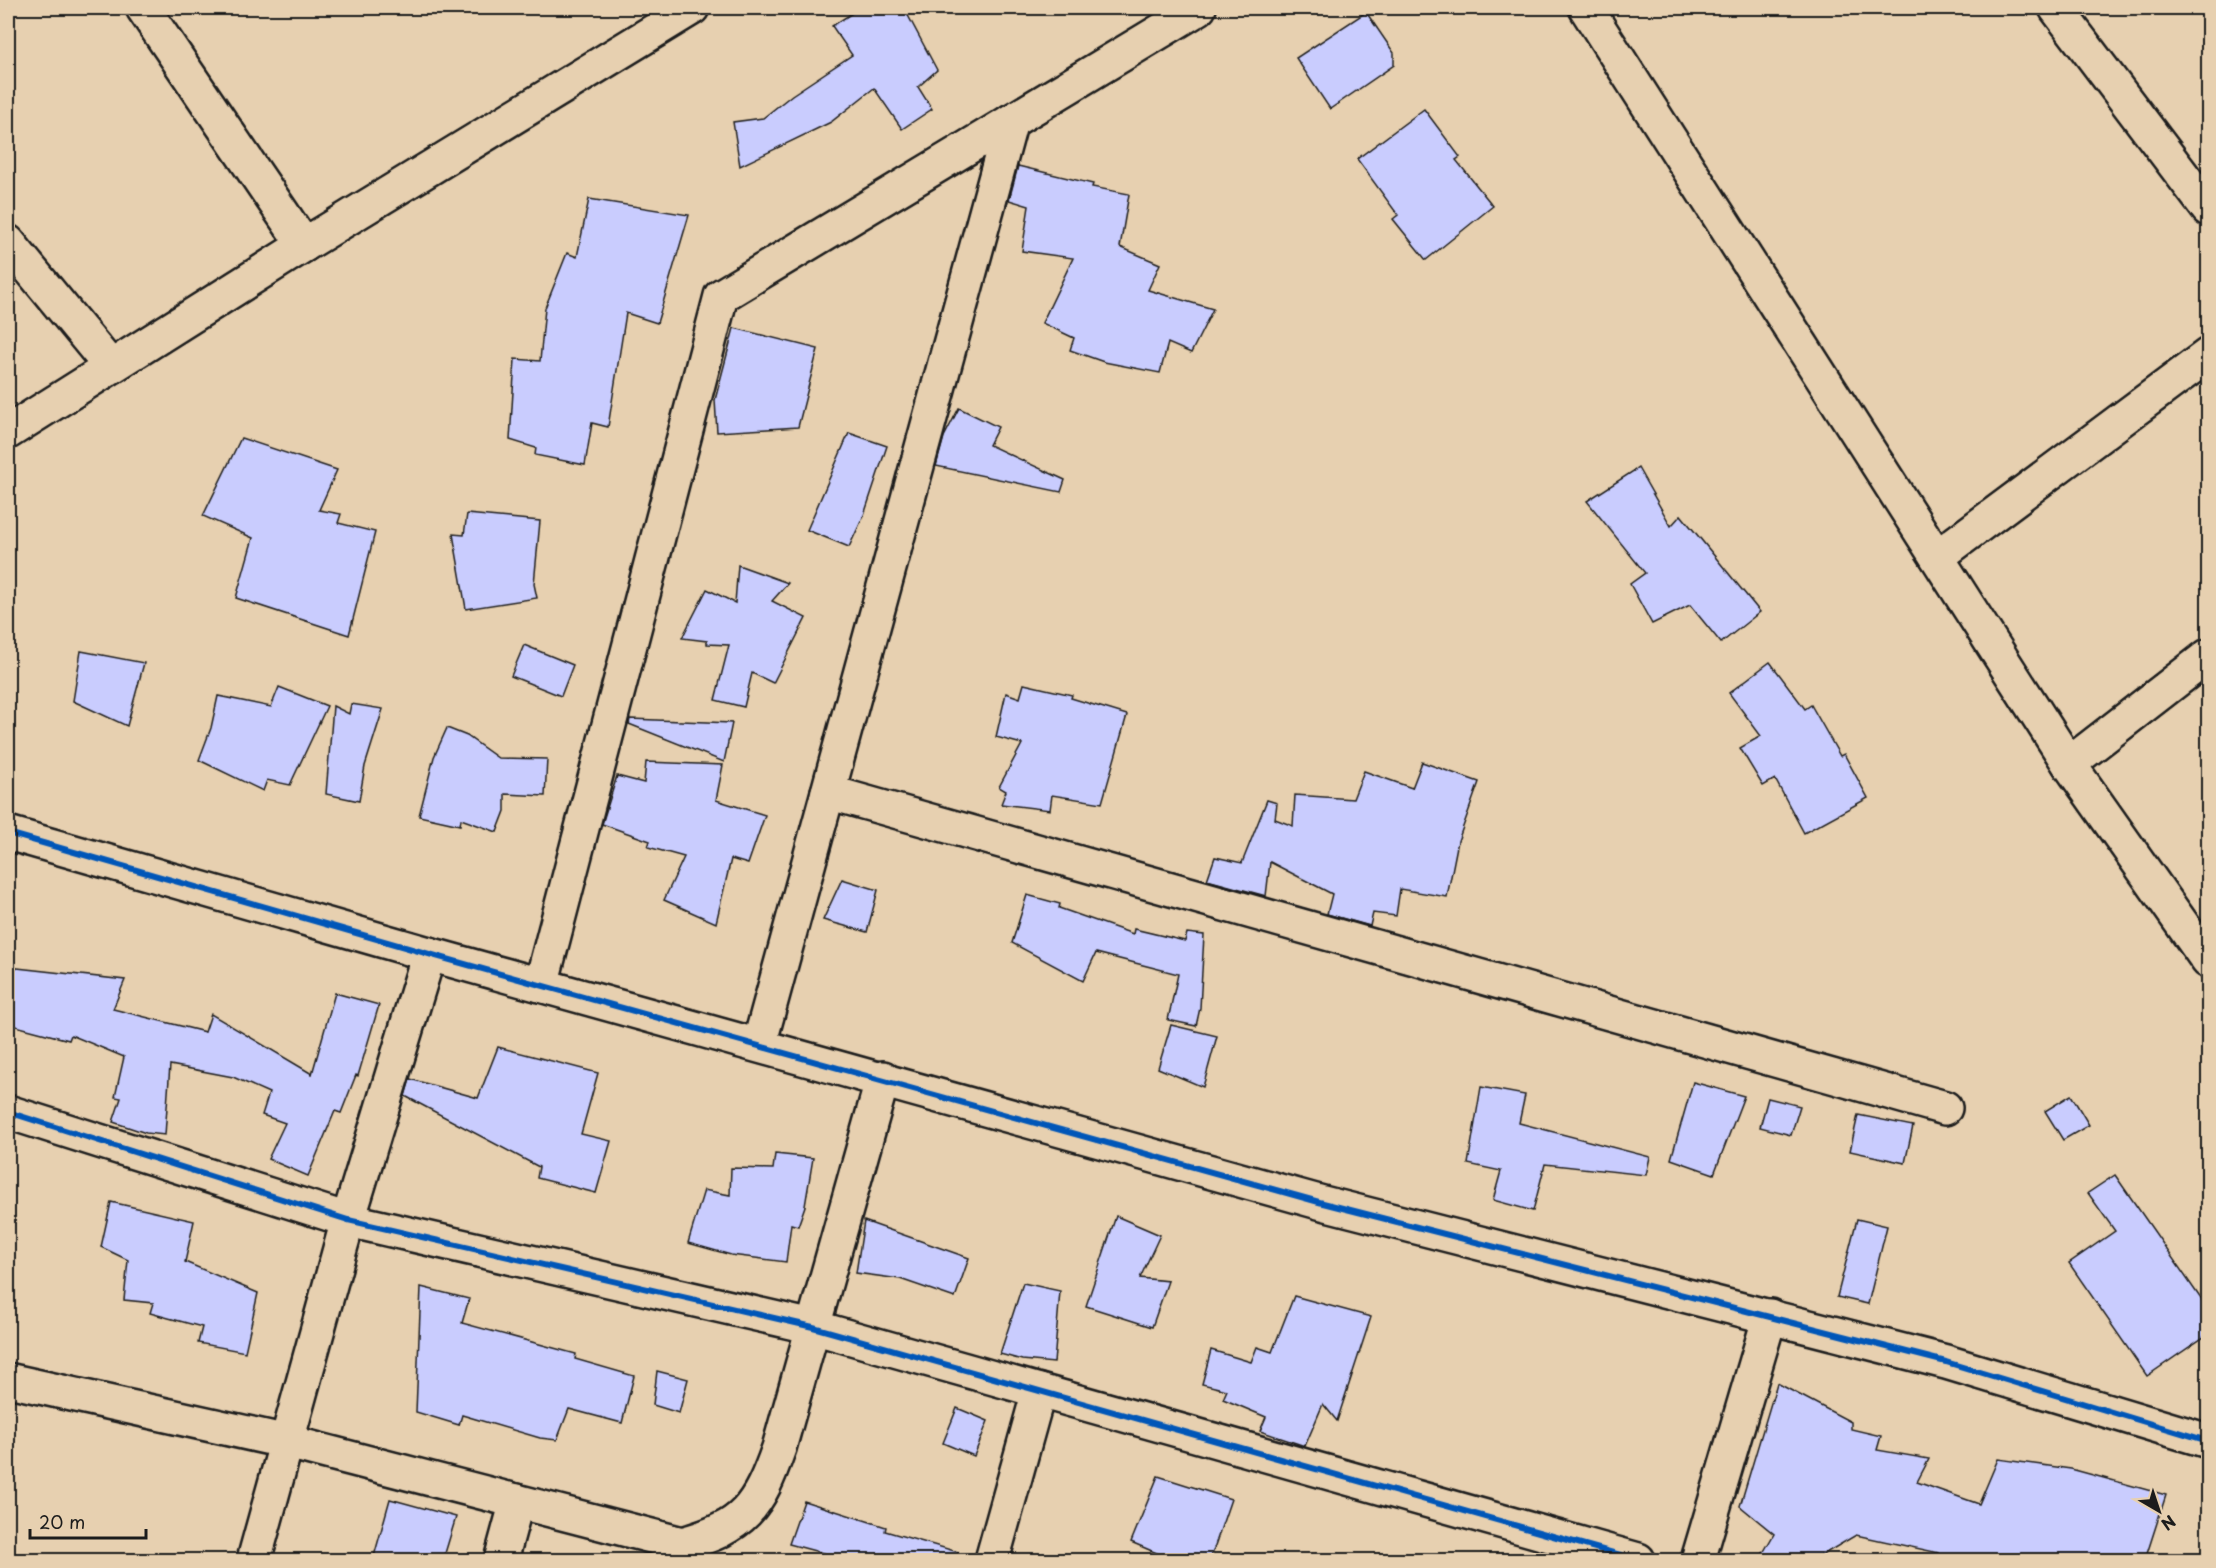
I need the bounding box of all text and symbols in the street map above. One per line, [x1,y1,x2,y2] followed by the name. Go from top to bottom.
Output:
[2129,1481,2189,1541] north arrow
[30,1502,146,1540] scale bar
[39,1508,85,1535] text: 20 m
[2157,1510,2182,1537] text: N

